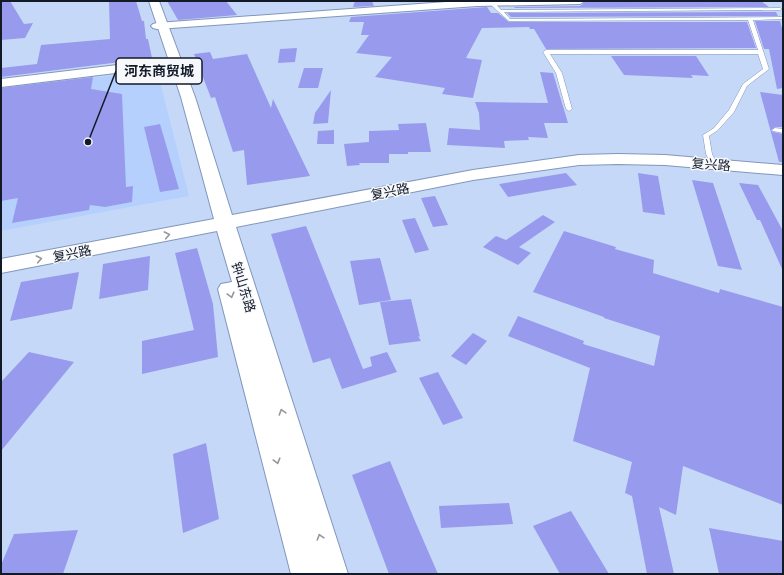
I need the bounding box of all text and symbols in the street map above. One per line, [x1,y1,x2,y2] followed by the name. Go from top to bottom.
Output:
[116,58,202,84] callout: 河东商贸城
[124,62,194,82] text: 河东商贸城
[691,155,731,175] street label: 复兴路
[369,179,411,205] street label: 复兴路
[164,231,170,239] one-way arrow
[51,241,93,267] street label: 复兴路
[36,255,42,264] one-way arrow
[227,260,259,315] street label: 钟山东路
[226,291,235,298] one-way arrow
[278,409,287,416] one-way arrow
[272,457,280,464] one-way arrow
[316,533,324,540] one-way arrow

